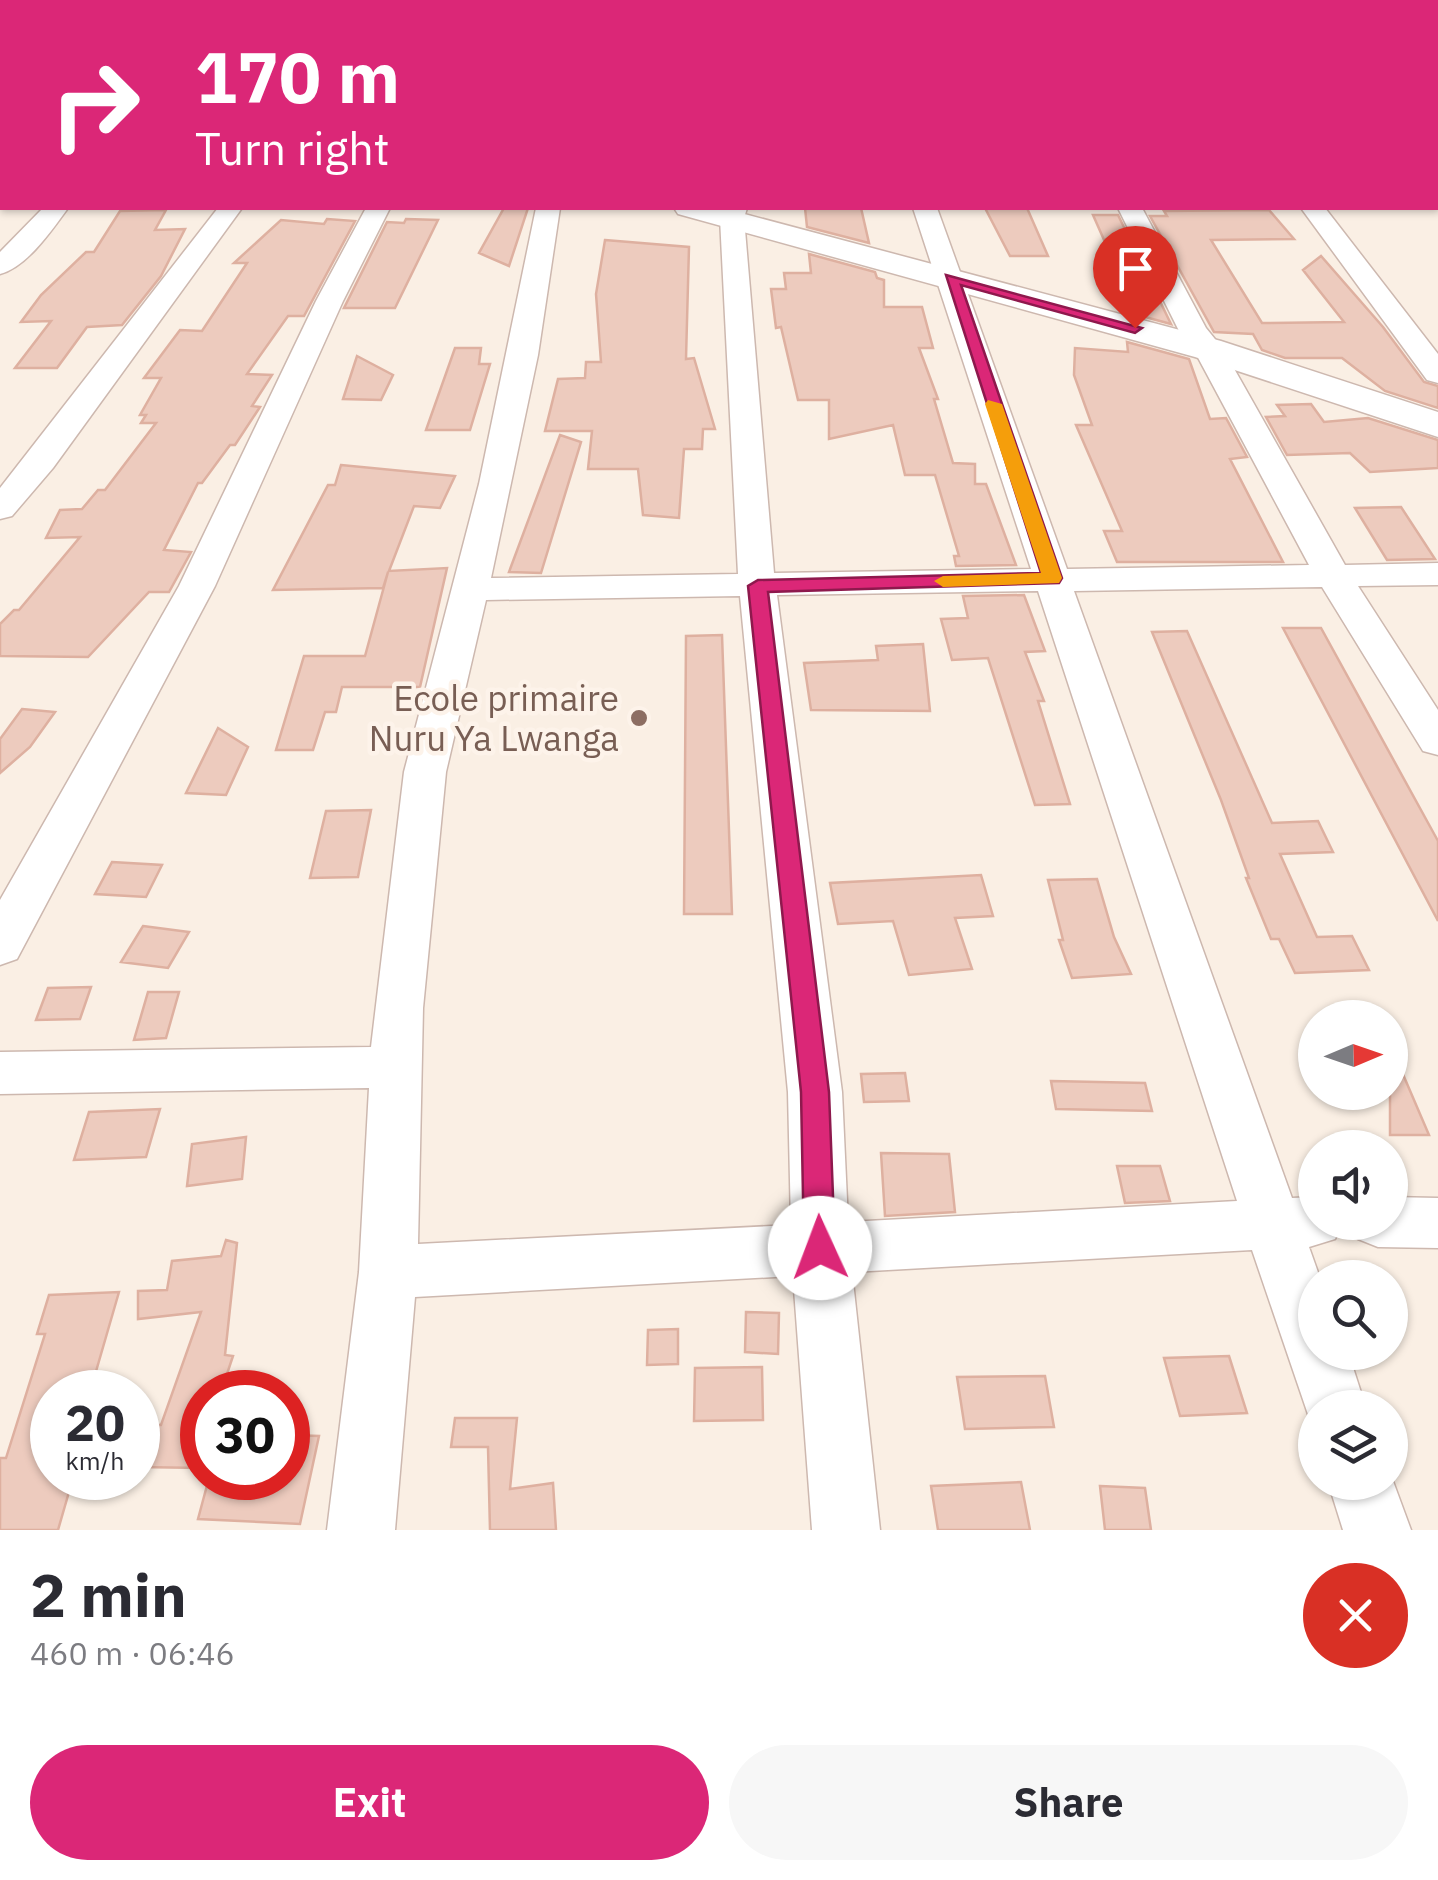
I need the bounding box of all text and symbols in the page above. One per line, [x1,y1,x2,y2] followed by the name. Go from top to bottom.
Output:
[195,31,400,122] text: 170 m
[30,40,160,170] icon: right
[195,119,390,177] text: Turn right
[1093,226,1178,329] pin
[1108,241,1163,296] icon: arrive
[369,675,619,761] place label: Ecole primaire Nuru Ya Lwanga
[628,707,650,729] marker: Ecole primaire Nuru Ya Lwanga
[1298,1000,1408,1110] north arrow
[1298,1000,1408,1500] map controls
[1298,1130,1408,1240] button: sound
[768,1196,872,1300] position arrow
[1298,1260,1408,1370] button: search
[180,1370,310,1500] speed limit sign: 30
[65,1390,125,1455] text: 20
[1298,1390,1408,1500] button: layers
[66,1444,124,1477] text: km/h
[30,1555,187,1634] text: 2 min
[1303,1563,1408,1668] button: close
[30,1632,235,1674] text: 460 m · 06:46
[30,1745,709,1860] button: Exit
[729,1745,1408,1860] button: Share

